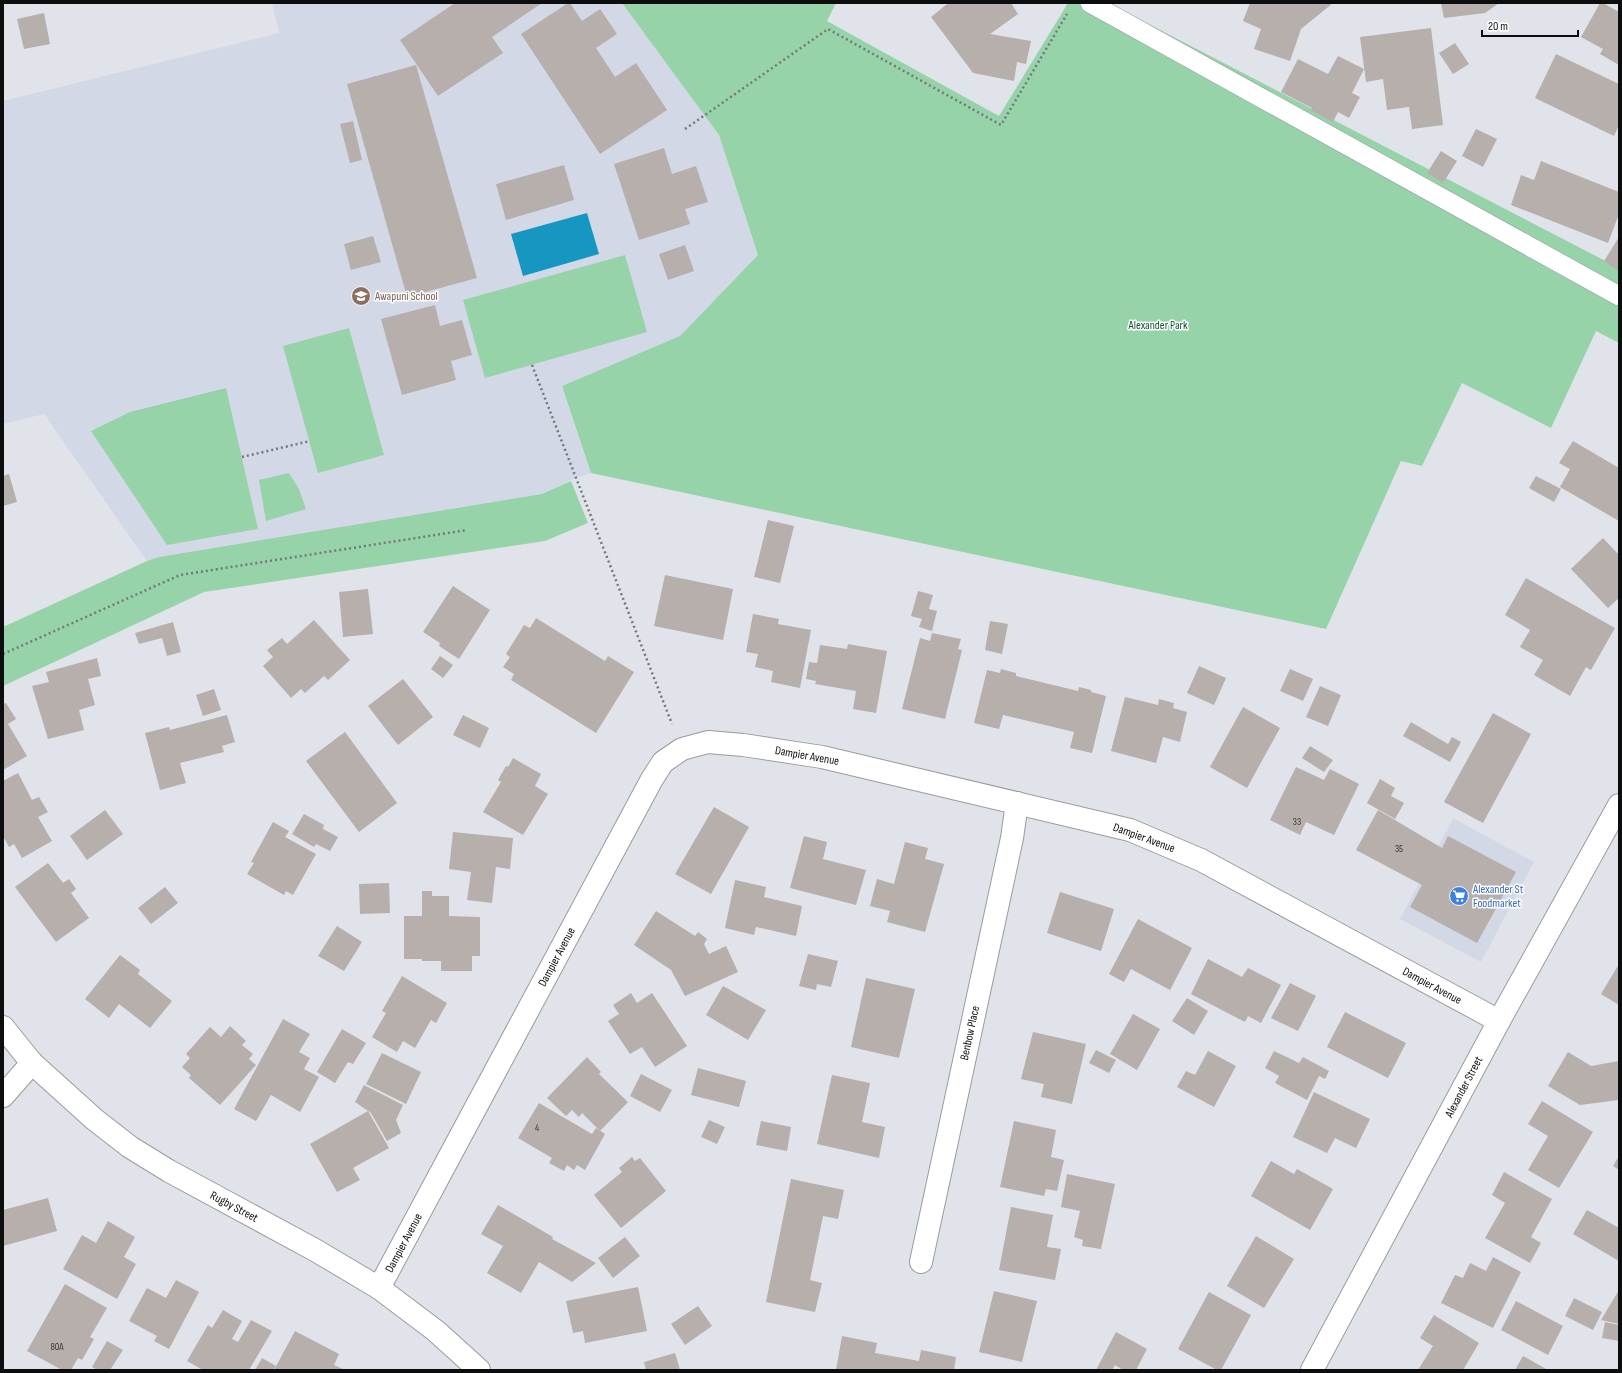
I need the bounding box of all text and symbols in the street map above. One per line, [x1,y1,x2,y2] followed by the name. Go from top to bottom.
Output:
[1482,12,1578,38] scale bar
[1488,19,1508,34] text: 20 m
[350,285,372,307] school or university icon: Awapuni School
[374,289,438,304] place label: Awapuni School
[1127,318,1188,333] park label: Alexander Park
[774,743,840,769] street label: Dampier Avenue
[1293,816,1301,828] house number: 33
[1111,820,1177,856] street label: Dampier Avenue
[1395,843,1403,855] house number: 35
[1472,882,1524,911] place label: Alexander St Foodmarket
[1448,885,1470,907] supermarket icon: Alexander St Foodmarket
[535,925,579,989] street label: Dampier Avenue
[1400,964,1464,1008] street label: Dampier Avenue
[957,1004,983,1062] street label: Benbow Place
[1441,1054,1486,1121] street label: Alexander Street
[535,1122,539,1134] house number: 4
[207,1188,261,1226] street label: Rugby Street
[382,1211,426,1275] street label: Dampier Avenue
[50,1341,64,1353] house number: 80A

